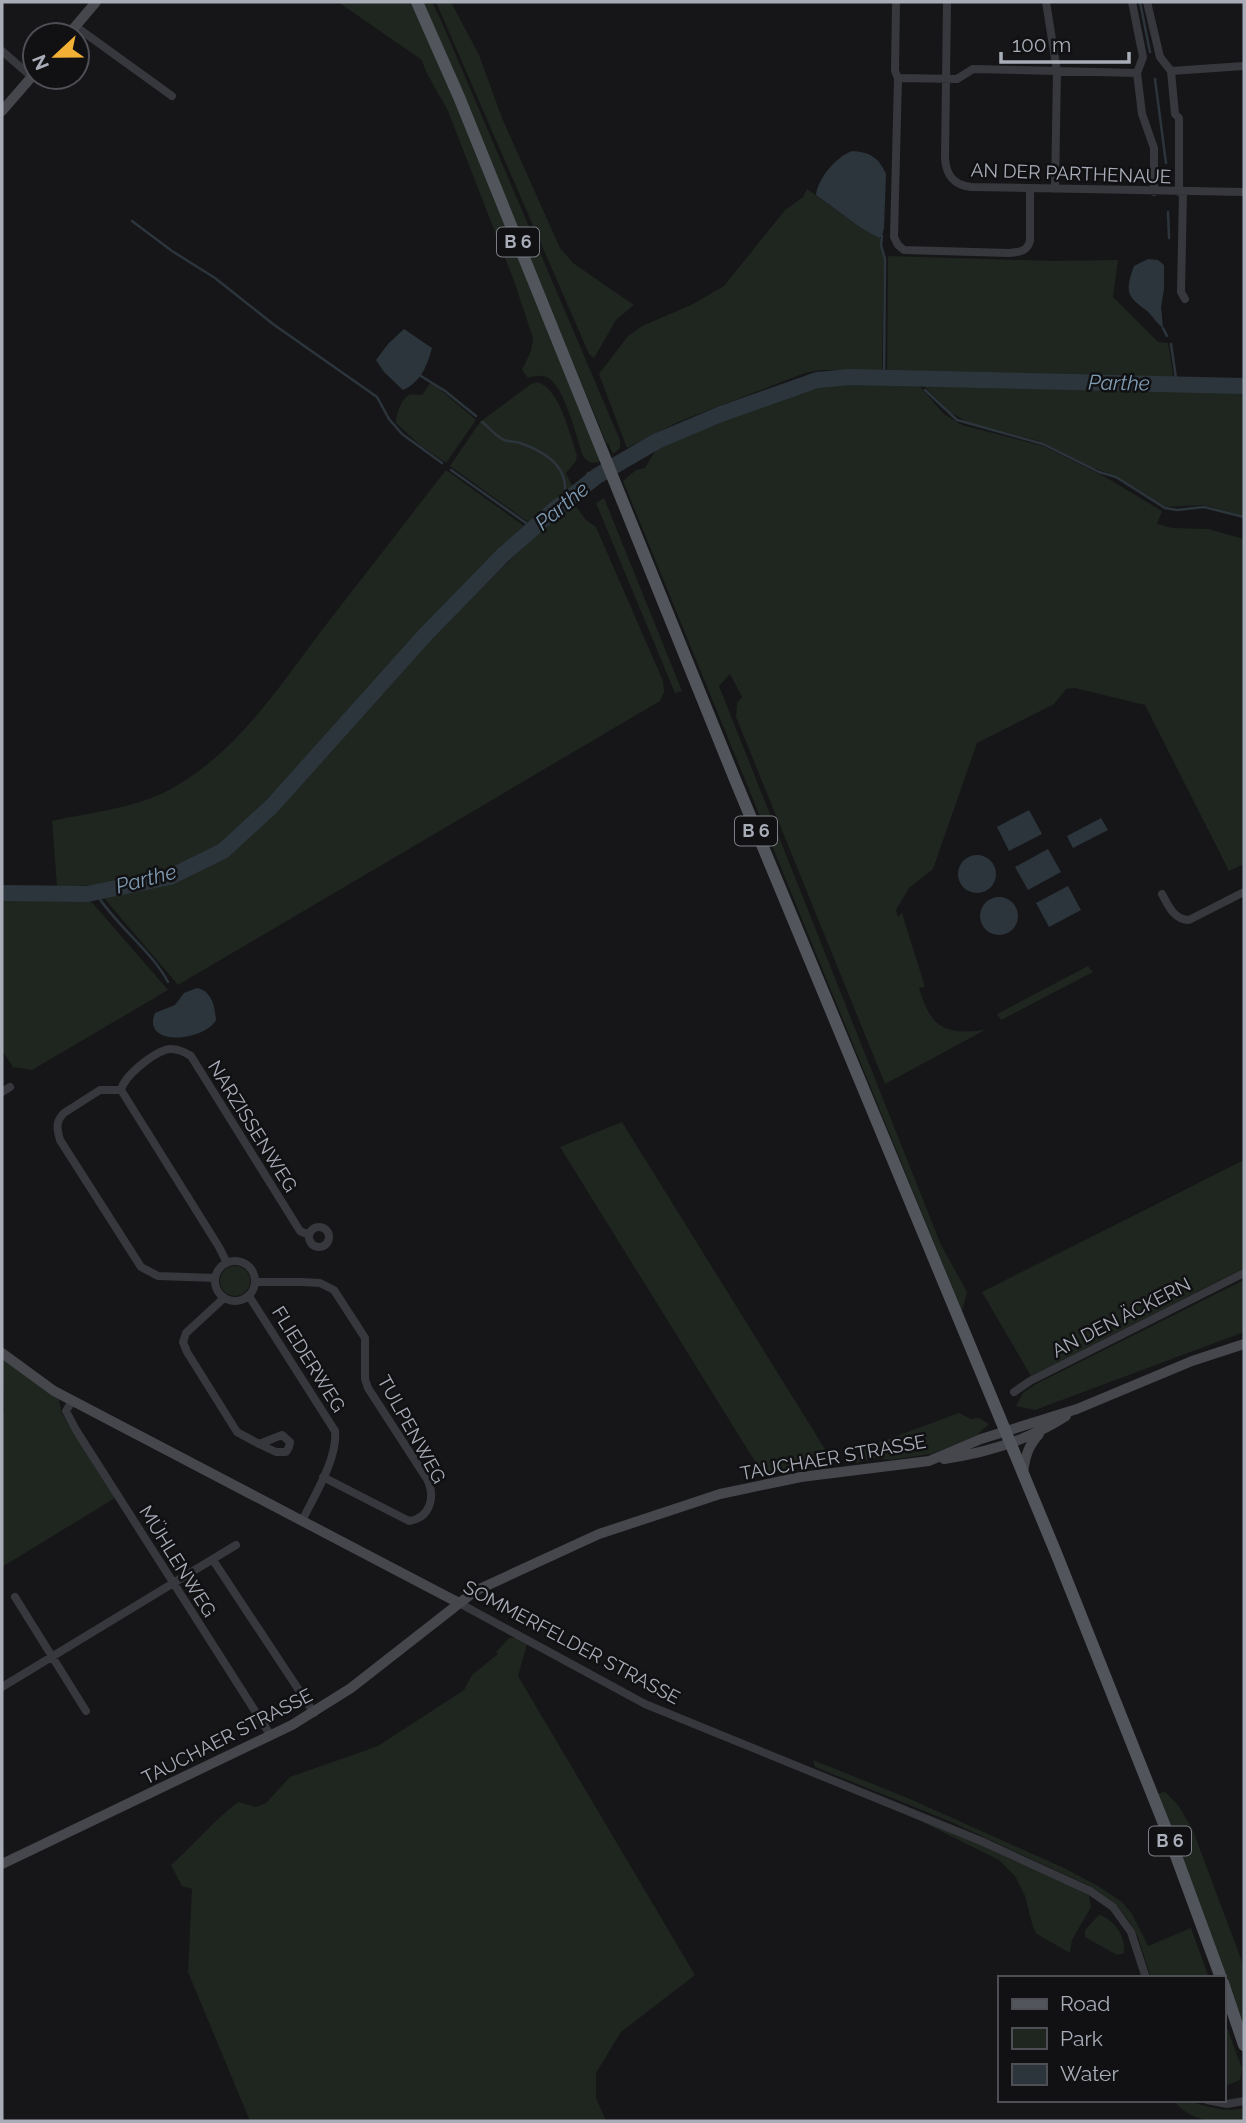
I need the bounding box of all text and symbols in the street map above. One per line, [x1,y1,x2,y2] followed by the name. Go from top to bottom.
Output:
[21,21,91,91] north arrow
[1001,21,1129,65] scale bar
[1012,32,1071,57] text: 100 m
[27,52,53,73] text: N
[970,159,1172,187] street label: AN DER PARTHENAUE
[497,228,539,256] road number: B 6
[1088,369,1150,396] water label: Parthe
[530,476,593,535] water label: Parthe
[735,816,777,846] road number: B 6
[113,858,179,899] water label: Parthe
[204,1056,302,1196] street label: NARZISSENWEG
[1048,1273,1194,1361] street label: AN DEN ÄCKERN
[268,1302,350,1416] street label: FLIEDERWEG
[373,1371,451,1487] street label: TULPENWEG
[738,1430,928,1484] street label: TAUCHAER STRASSE
[135,1501,221,1621] street label: MÜHLENWEG
[460,1575,684,1709] street label: SOMMERFELDER STRASSE
[138,1683,316,1789] street label: TAUCHAER STRASSE
[1149,1826,1191,1856] road number: B 6
[998,1976,1225,2102] legend
[1060,1991,1110,2016] text: Road
[1060,2026,1103,2051] text: Park
[1060,2061,1119,2086] text: Water

